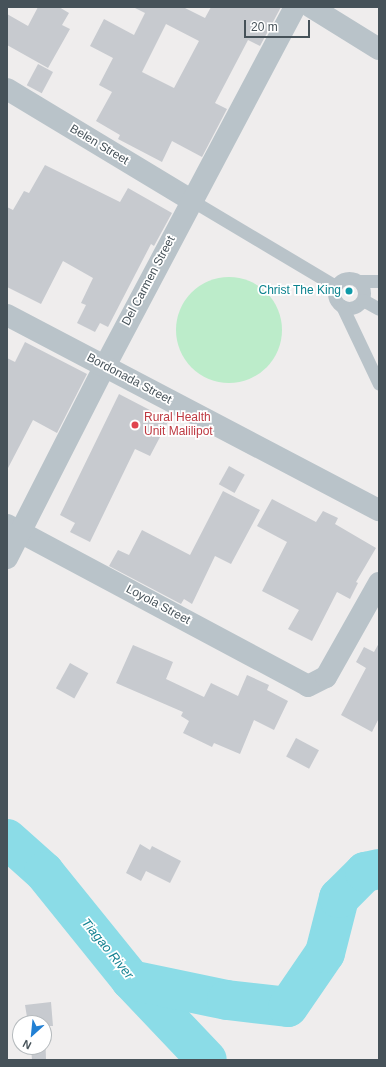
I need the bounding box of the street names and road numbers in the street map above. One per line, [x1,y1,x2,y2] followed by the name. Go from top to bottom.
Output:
[67,122,131,168] street label: Belen Street
[119,234,179,328] street label: Del Carmen Street
[84,351,174,407] street label: Bordonada Street
[123,582,193,628] street label: Loyola Street

